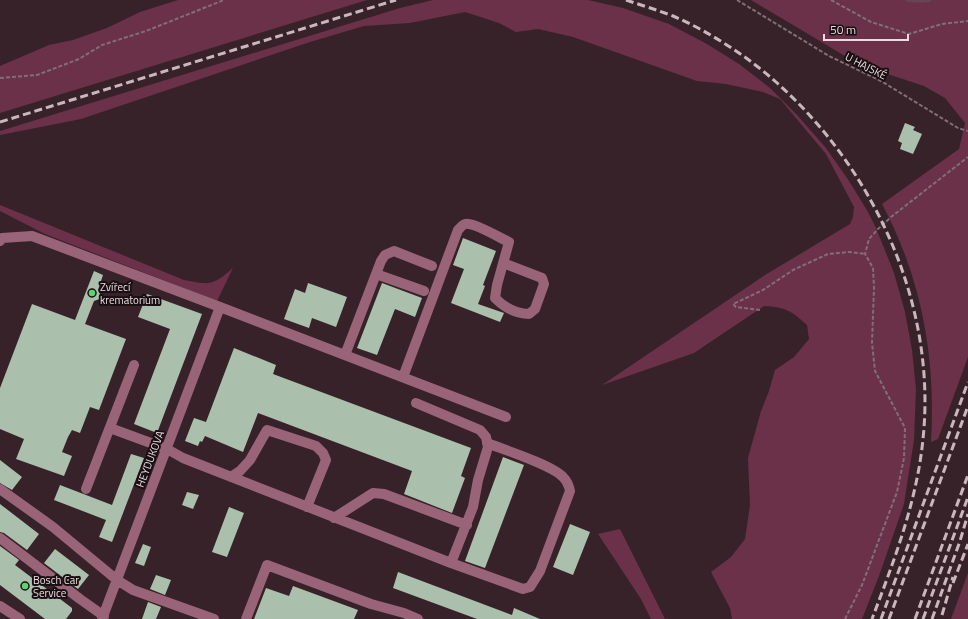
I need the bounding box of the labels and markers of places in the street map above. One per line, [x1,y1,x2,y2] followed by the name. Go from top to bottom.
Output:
[100,279,160,308] place label: Zvířecí krematorium
[87,288,97,298] marker: Zvířecí krematorium
[33,572,79,601] place label: Bosch Car Service
[20,581,30,591] marker: Bosch Car Service

